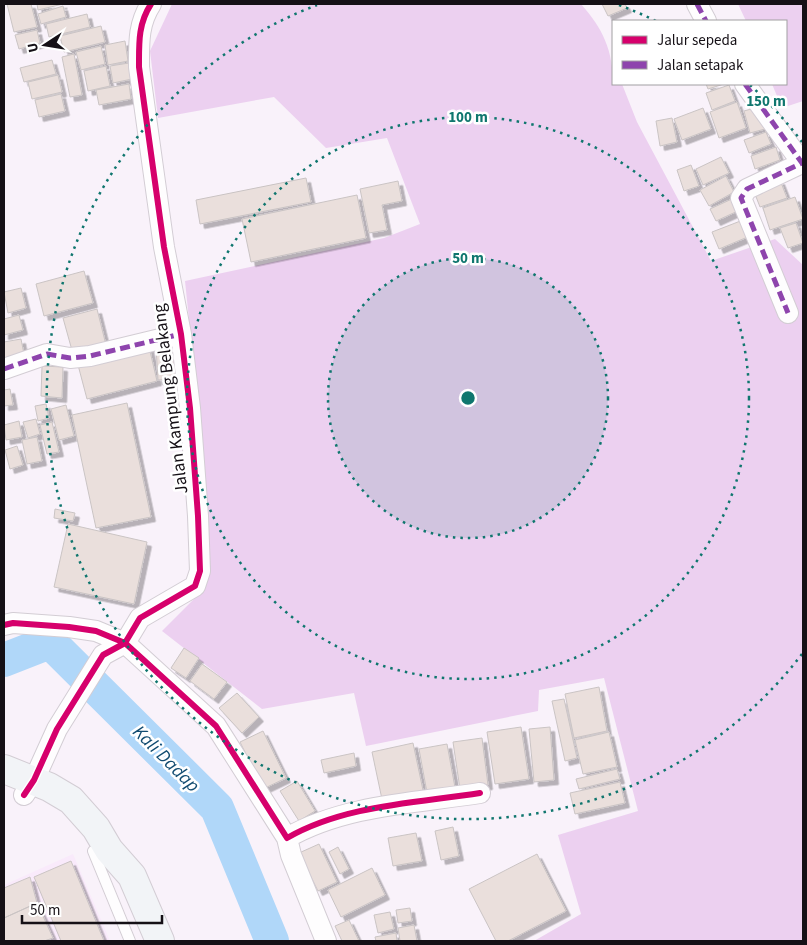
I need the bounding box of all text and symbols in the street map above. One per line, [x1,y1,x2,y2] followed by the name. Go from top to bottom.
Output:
[20,20,70,70] north arrow
[612,20,787,85] legend
[657,30,737,51] text: Jalur sepeda
[23,41,44,54] text: U
[657,55,744,76] text: Jalan setapak
[746,91,786,112] text: 150 m
[448,107,488,128] text: 100 m
[452,248,484,269] text: 50 m
[146,302,195,495] street label: Jalan Kampung Belakang
[459,389,477,407] centre of rings
[126,719,206,799] water label: Kali Dadap
[22,892,162,924] scale bar
[30,900,60,921] text: 50 m

